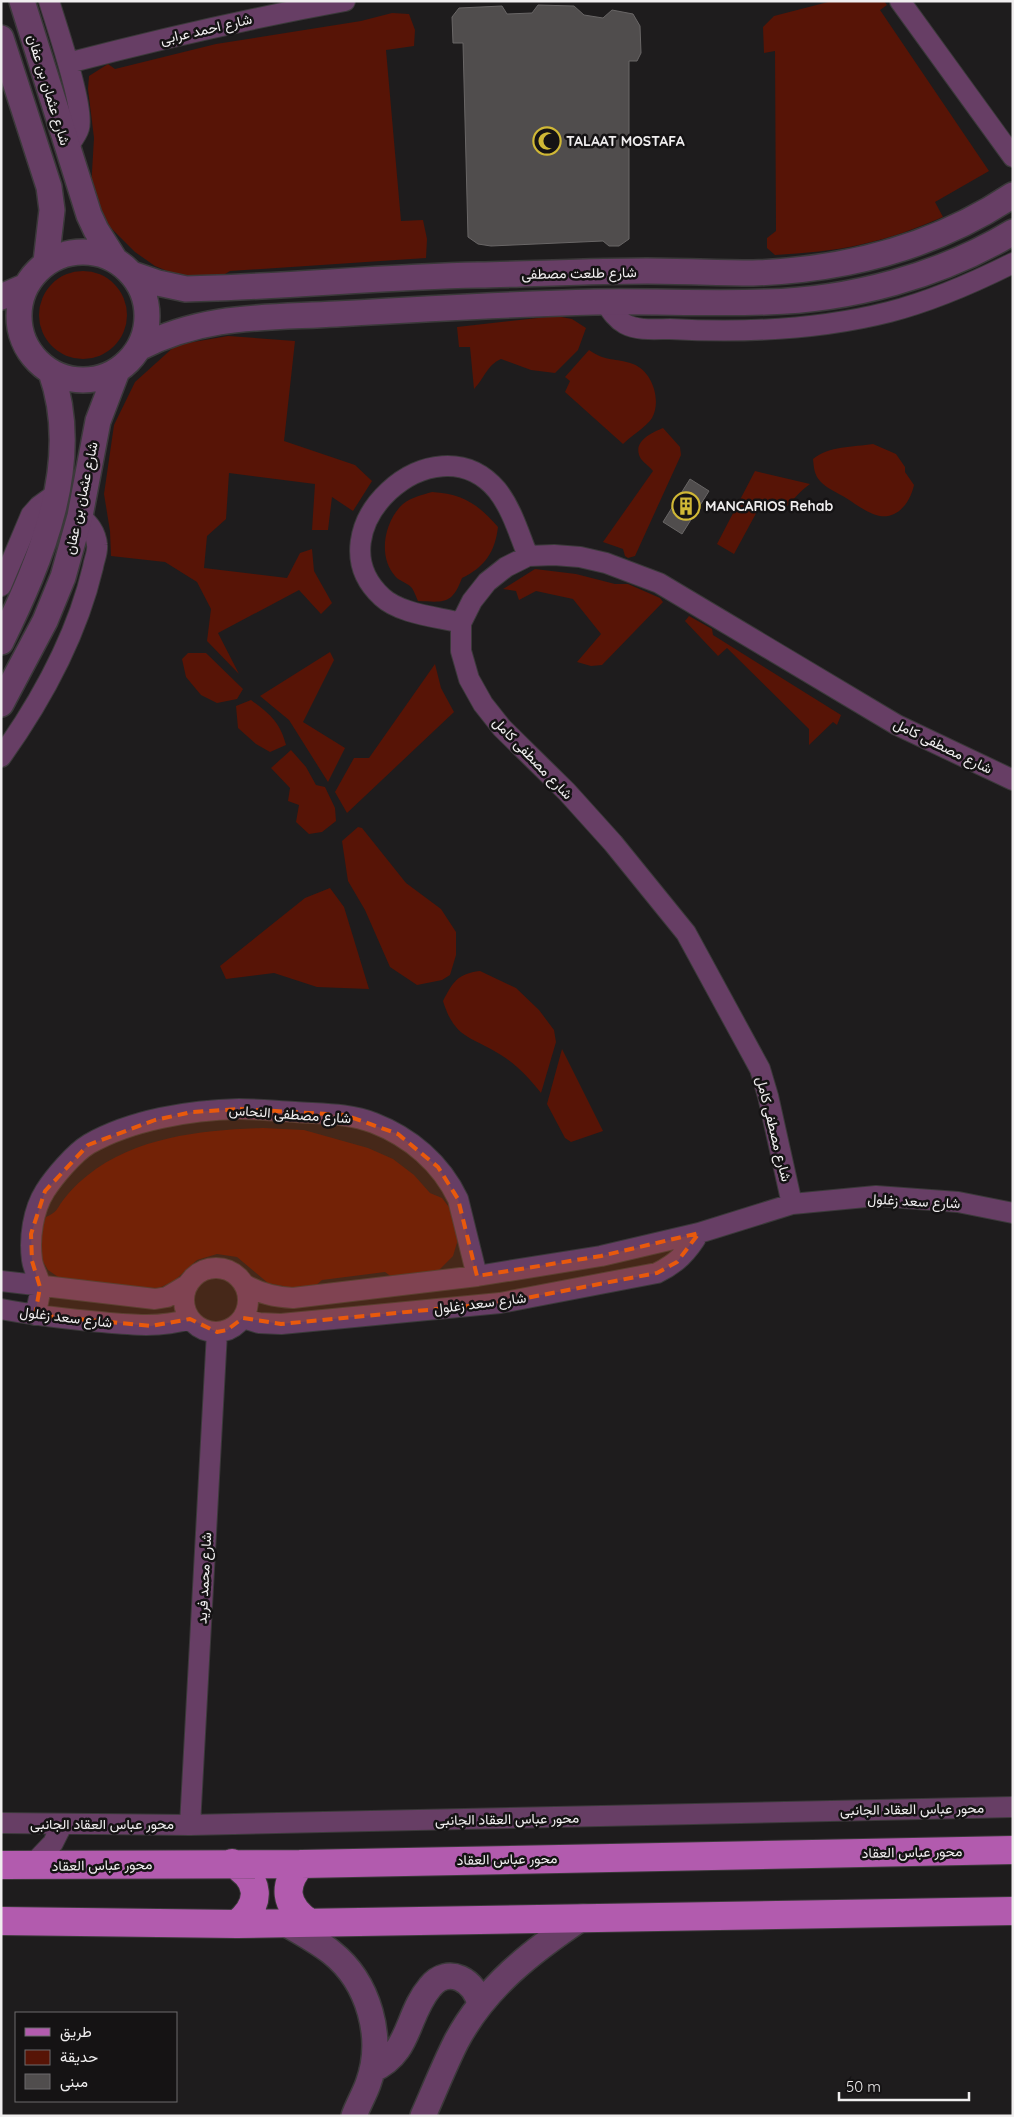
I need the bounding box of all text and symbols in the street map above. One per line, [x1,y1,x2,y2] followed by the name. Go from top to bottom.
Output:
[158,10,254,50] street label: شارع احمد عرابى
[22,33,74,148] street label: شارع عثمان بن عفان
[532,126,562,156] mosque icon: TALAAT MOSTAFA
[566,132,685,150] place label: TALAAT MOSTAFA
[521,263,637,285] street label: شارع طلعت مصطفى
[60,440,104,556] street label: شارع عثمان بن عفان
[671,491,701,521] building icon: MANCARIOS Rehab
[705,497,834,515] place label: MANCARIOS Rehab
[488,713,577,804] street label: شارع مصطفى كامل
[890,714,995,779] street label: شارع مصطفى كامل
[750,1075,796,1184] street label: شارع مصطفى كامل
[228,1101,352,1129] street label: شارع مصطفى النحاس
[867,1190,961,1214] street label: شارع سعد زغلول
[433,1288,527,1320] street label: شارع سعد زغلول
[19,1302,113,1334] street label: شارع سعد زغلول
[193,1532,217,1624] street label: شارع محمد فريد
[840,1799,984,1819] street label: محور عباس العقاد الجانبى
[435,1809,579,1829] street label: محور عباس العقاد الجانبى
[30,1815,174,1833] street label: محور عباس العقاد الجانبى
[862,1842,962,1862] street label: محور عباس العقاد
[457,1849,557,1869] street label: محور عباس العقاد
[52,1855,152,1875] street label: محور عباس العقاد
[15,2012,178,2102] legend
[60,2022,92,2042] text: طريق
[60,2047,98,2066] text: حديقة
[839,2070,969,2102] scale bar
[60,2072,88,2092] text: مبنى
[846,2077,881,2096] text: 50 m

